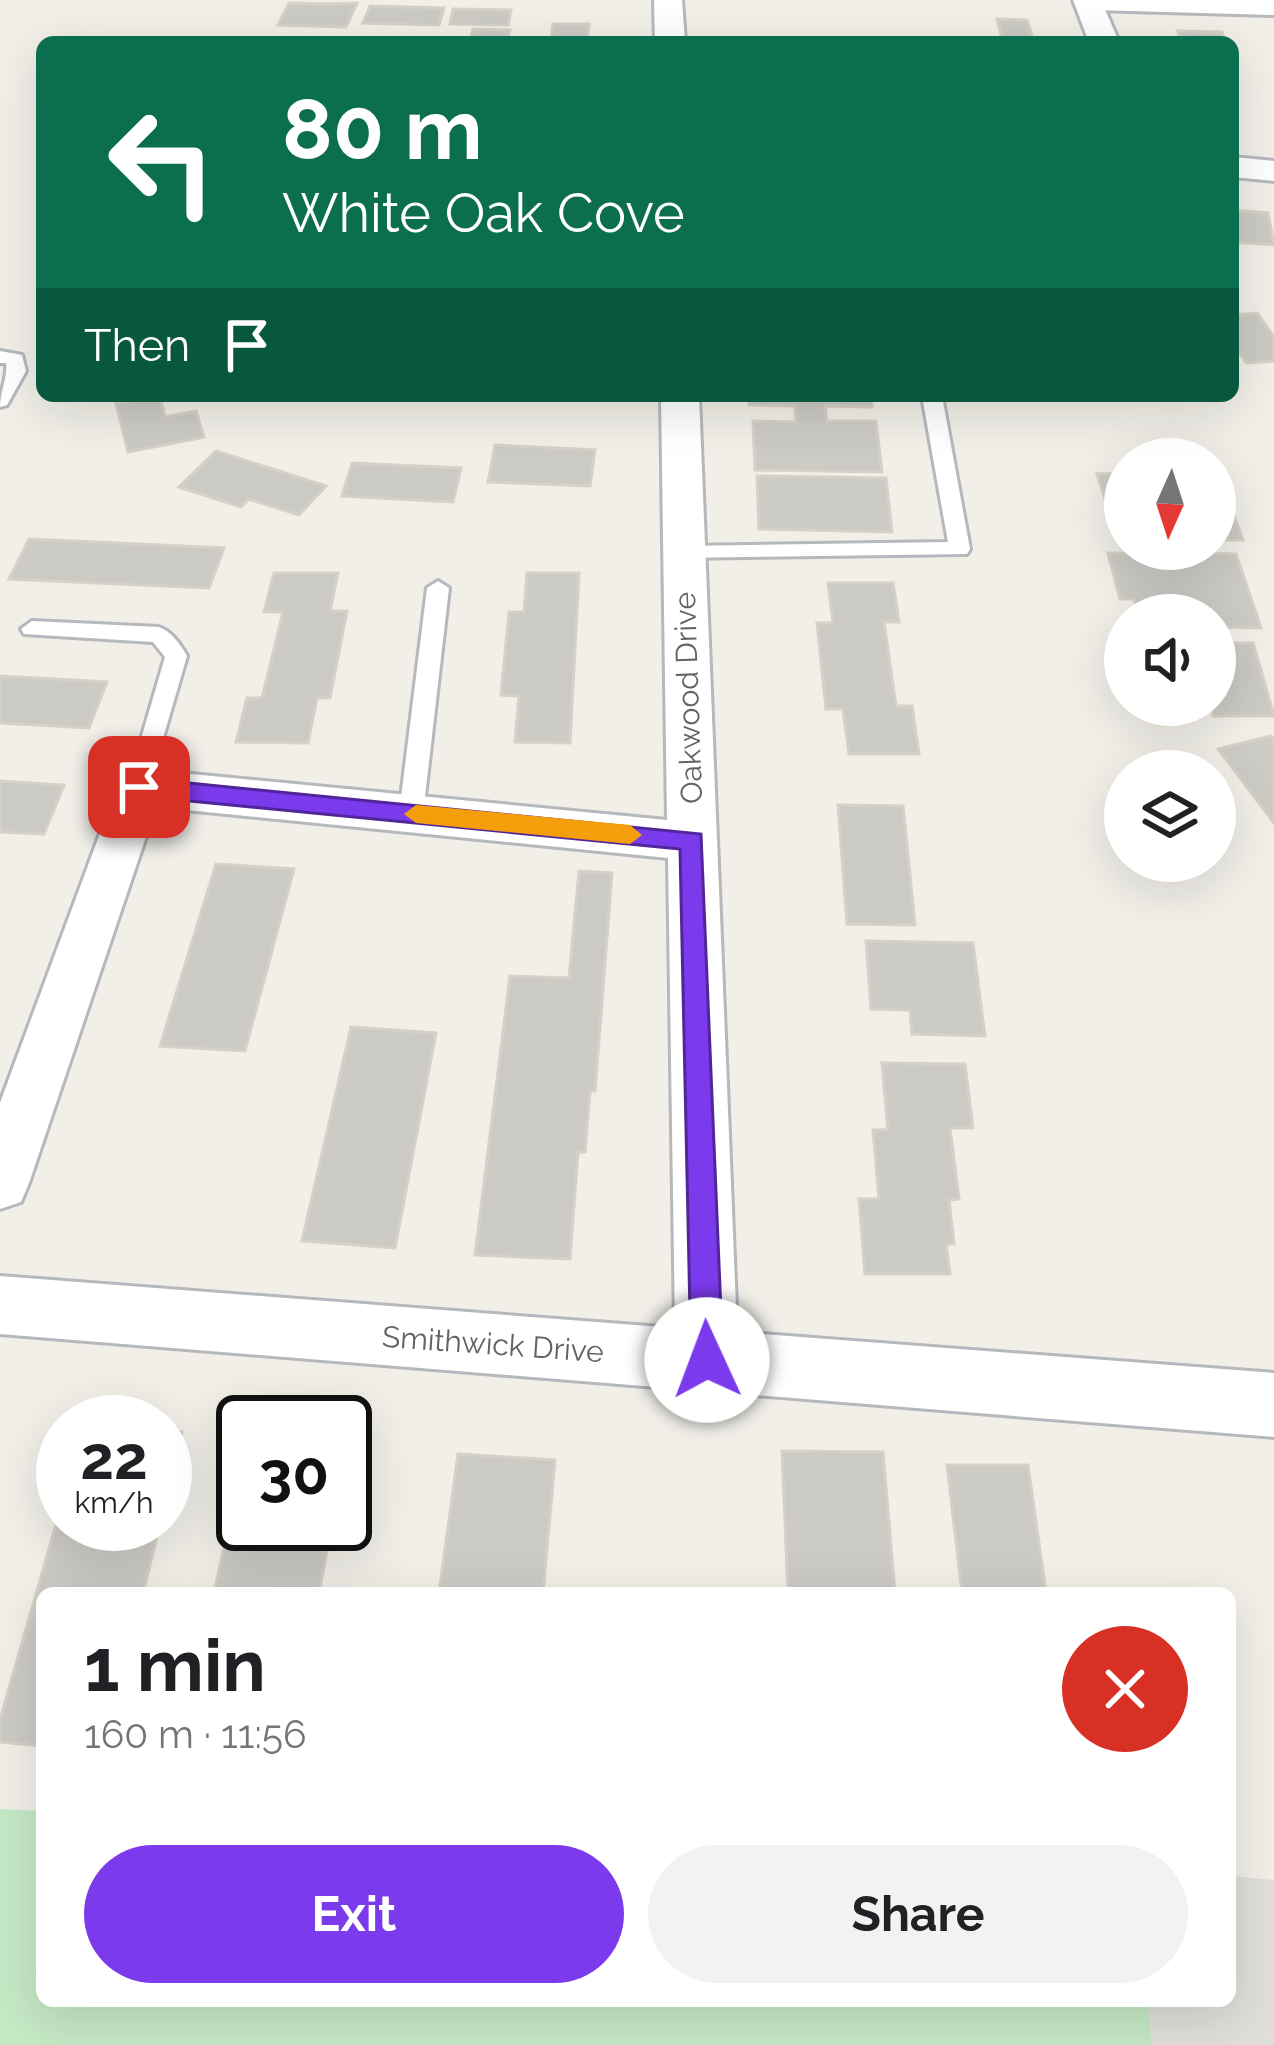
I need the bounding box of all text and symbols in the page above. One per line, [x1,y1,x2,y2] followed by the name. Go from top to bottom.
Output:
[282,80,483,179] text: 80 m
[84,84,240,240] icon: left
[282,181,685,245] text: White Oak Cove
[214,312,280,378] icon: arrive
[84,319,190,372] text: Then
[1104,438,1236,570] north arrow
[1104,438,1236,882] map controls
[667,591,709,805] street label: Oakwood Drive
[1104,594,1236,726] button: sound
[88,736,190,838] pin
[1104,750,1236,882] button: layers
[106,754,172,820] icon: arrive
[644,1297,770,1423] position arrow
[381,1319,605,1369] street label: Smithwick Drive
[216,1395,372,1551] speed limit sign: 30
[80,1423,148,1493] text: 22
[74,1485,154,1520] text: km/h
[84,1623,266,1708] text: 1 min
[1062,1626,1188,1752] button: close
[84,1711,307,1757] text: 160 m · 11:56
[84,1845,624,1983] button: Exit
[648,1845,1188,1983] button: Share

